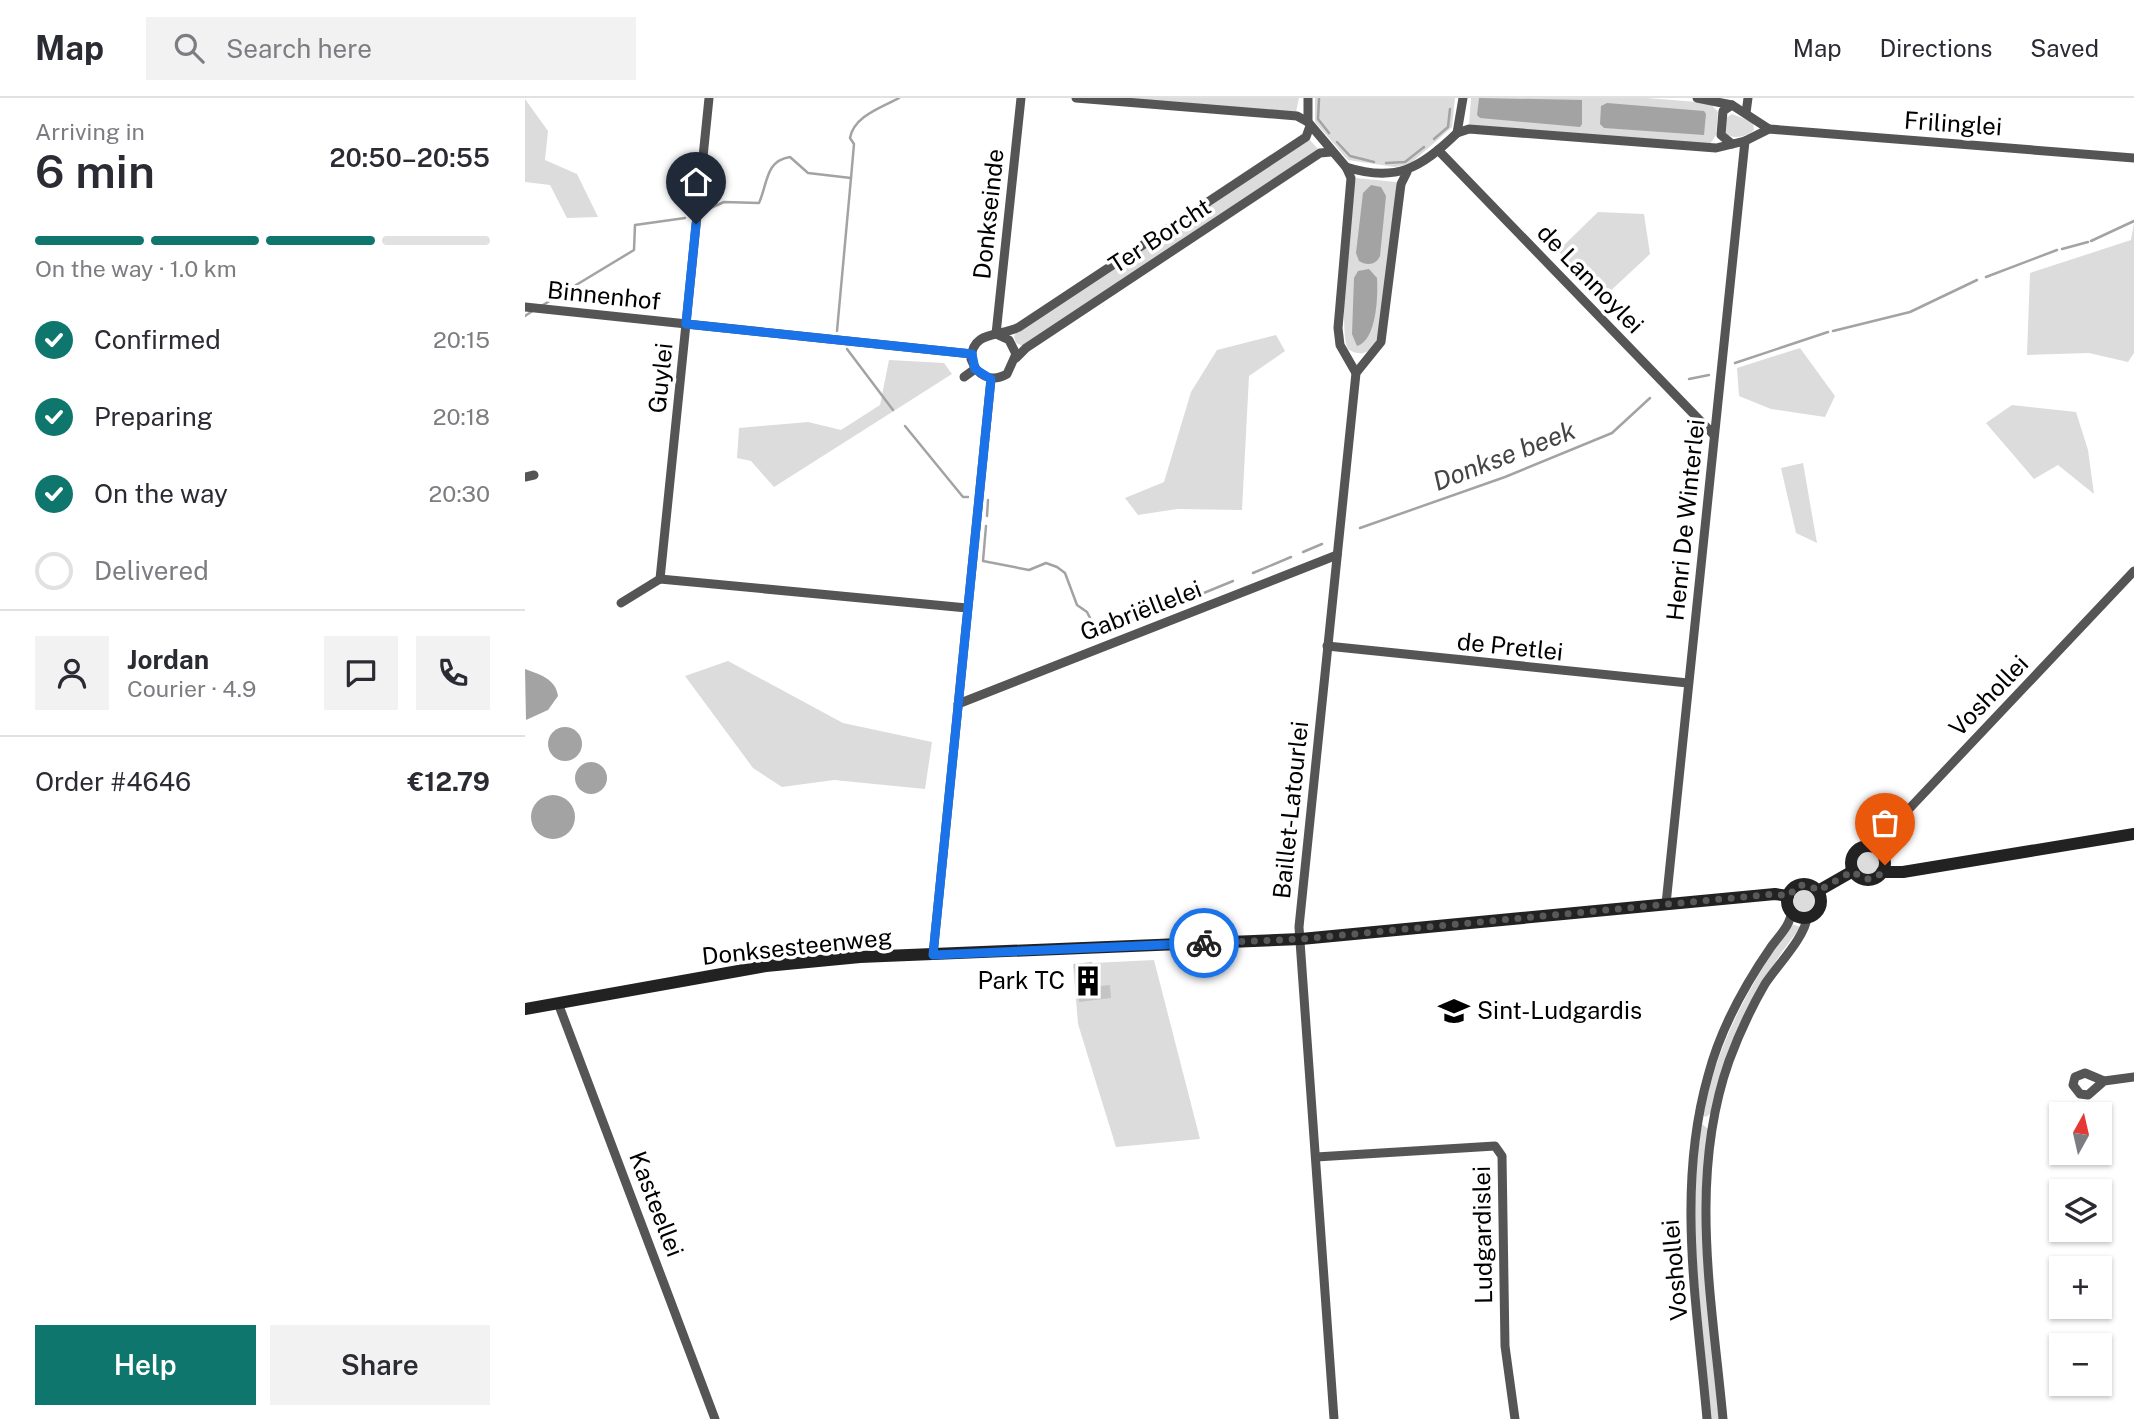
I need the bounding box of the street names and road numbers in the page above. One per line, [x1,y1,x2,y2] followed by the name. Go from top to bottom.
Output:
[1903,106,2003,140] street label: Frilinglei
[967,147,1009,280] street label: Donkseinde
[1103,192,1216,278] street label: Ter Borcht
[1532,218,1650,339] street label: de Lannoylei
[546,275,662,315] street label: Binnenhof
[642,341,678,414] street label: Guylei
[1660,418,1710,622] street label: Henri De Winterlei
[1076,574,1205,646] street label: Gabriëllelei
[1456,627,1565,666] street label: de Pretlei
[1943,649,2034,741] street label: Voshollei
[1267,720,1313,900] street label: Baillet-Latourlei
[700,922,894,970] street label: Donksesteenweg
[624,1147,690,1260] street label: Kasteellei
[1467,1166,1497,1304] street label: Ludgardislei
[1656,1218,1692,1322] street label: Voshollei

